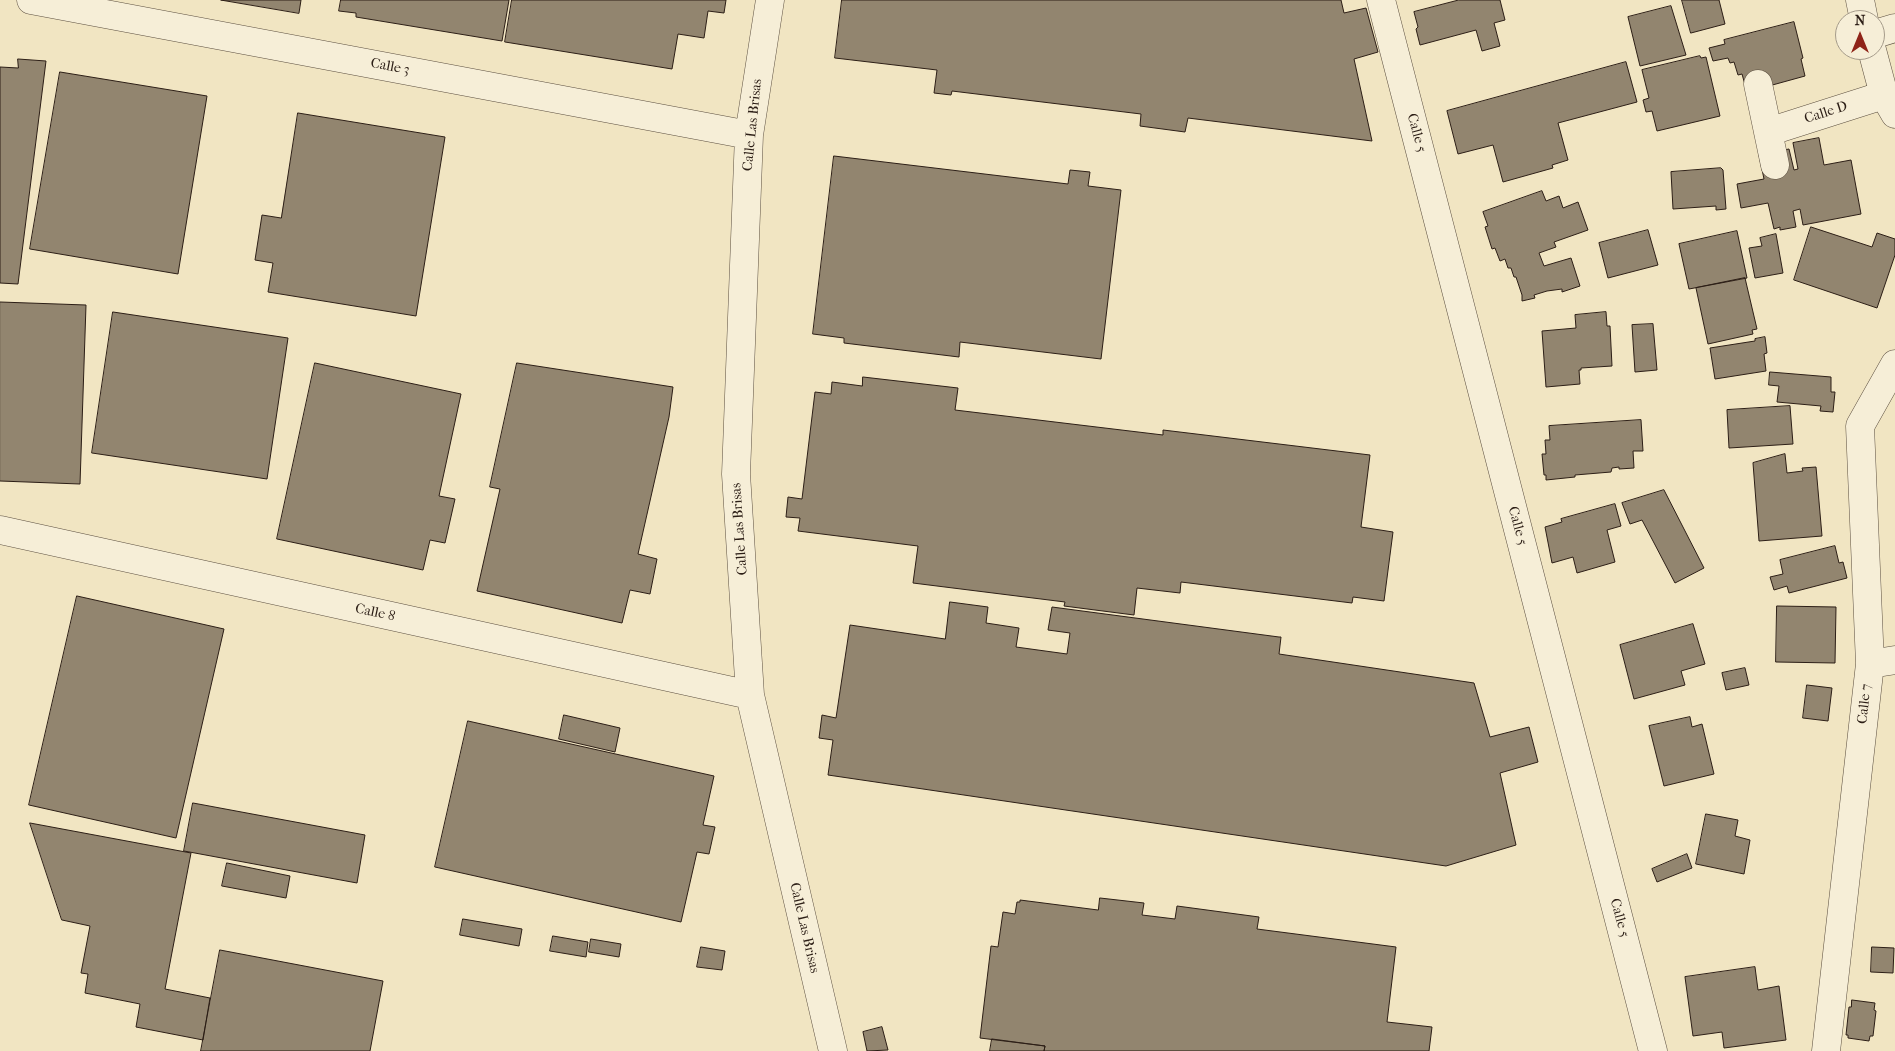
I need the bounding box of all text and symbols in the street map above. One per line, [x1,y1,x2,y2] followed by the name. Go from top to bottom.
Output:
[1835,10,1885,60] north arrow
[1855,12,1865,29] text: N
[369,55,411,79] street label: Calle 3
[740,78,766,172] street label: Calle Las Brisas
[1802,98,1850,128] street label: Calle D
[1403,112,1429,154] street label: Calle 5
[728,482,752,576] street label: Calle Las Brisas
[1504,505,1530,547] street label: Calle 5
[353,601,397,625] street label: Calle 8
[1855,683,1875,725] street label: Calle 7
[785,881,823,975] street label: Calle Las Brisas
[1606,897,1632,939] street label: Calle 5

